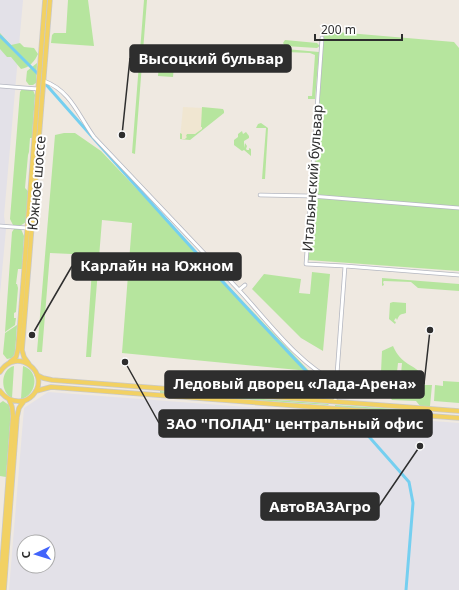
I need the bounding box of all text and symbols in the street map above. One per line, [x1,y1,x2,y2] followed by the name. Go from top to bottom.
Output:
[315,16,402,42] scale bar
[321,21,356,38] text: 200 m
[130,45,291,72] callout: Высоцкий бульвар
[138,48,284,68] text: Высоцкий бульвар
[297,104,327,252] street label: Итальянский бульвар
[22,135,50,231] street label: Южное шоссе
[72,253,241,280] callout: Карлайн на Южном
[80,255,234,275] text: Карлайн на Южном
[165,371,424,398] callout: Ледовый дворец «Лада-Арена»
[173,373,417,393] text: Ледовый дворец «Лада-Арена»
[159,410,432,437] callout: ЗАО "ПОЛАД" центральный офис
[166,413,424,433] text: ЗАО "ПОЛАД" центральный офис
[261,493,379,520] callout: АвтоВАЗАгро
[269,496,371,516] text: АвтоВАЗАгро
[16,534,56,574] north arrow
[18,551,33,559] text: С

